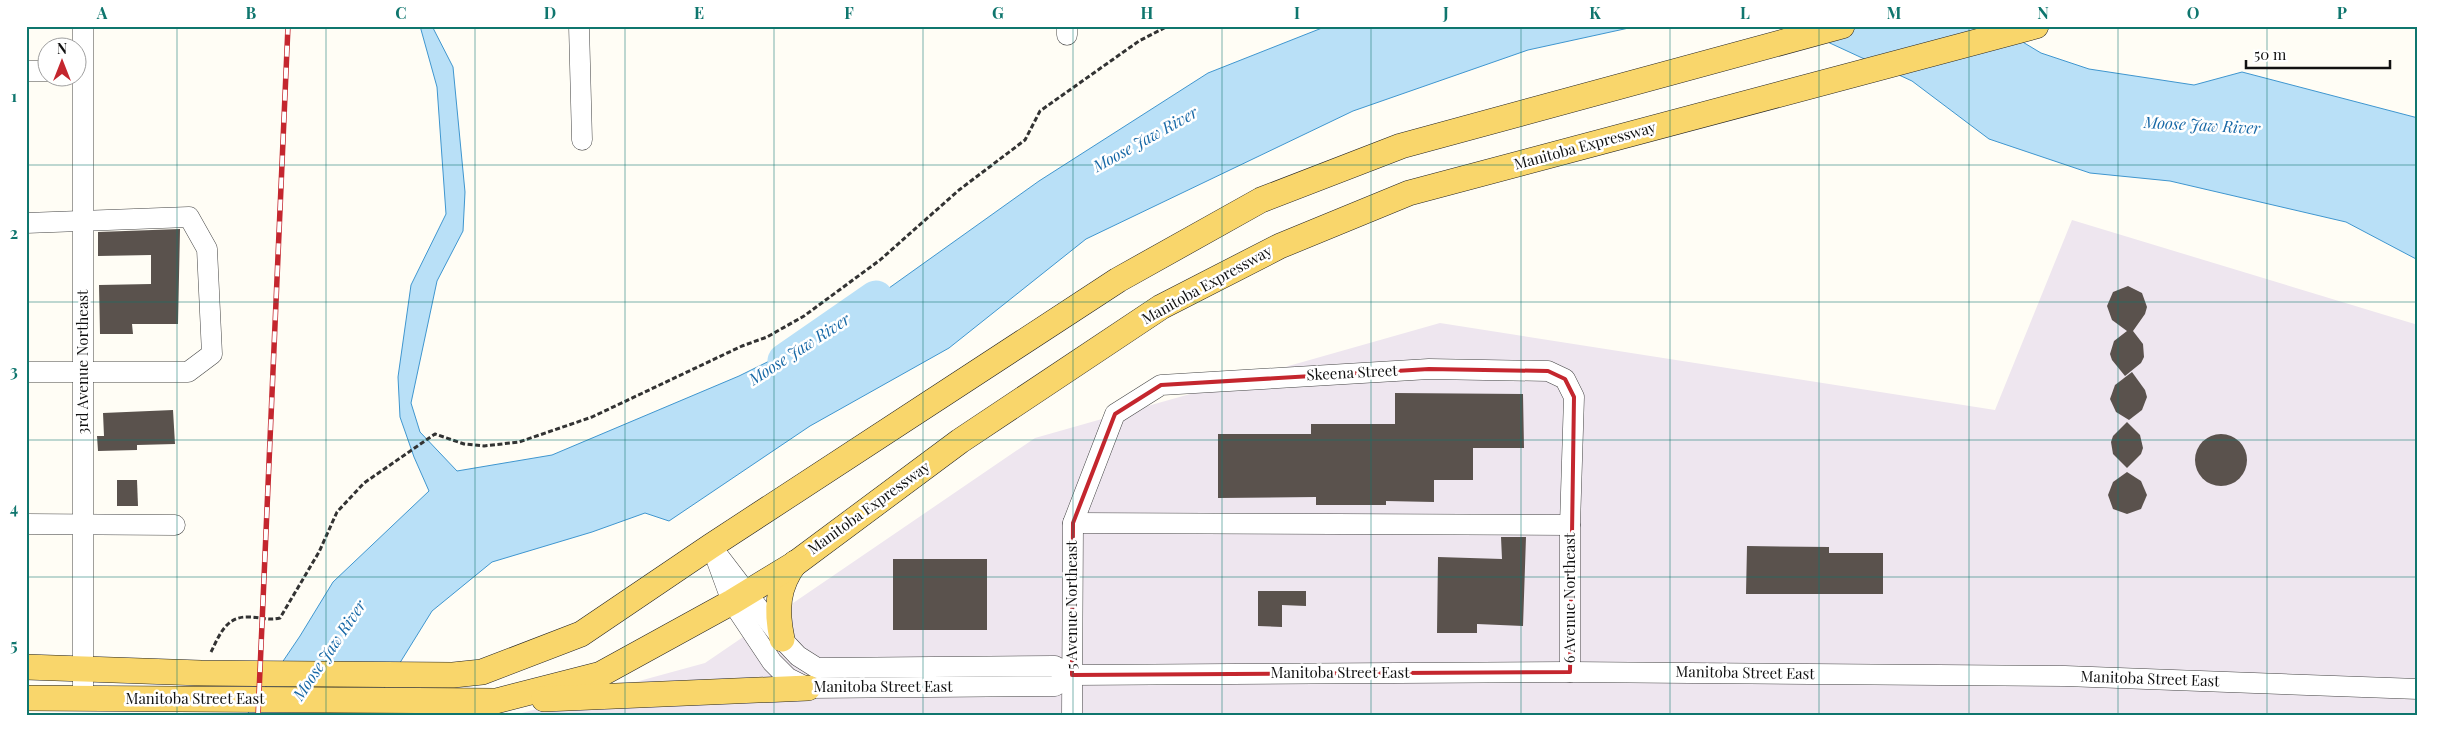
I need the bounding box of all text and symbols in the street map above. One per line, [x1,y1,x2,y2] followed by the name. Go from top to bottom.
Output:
[96,2,108,23] text: A
[246,2,257,23] text: B
[395,2,407,23] text: C
[544,2,556,23] text: D
[694,2,704,23] text: E
[844,2,854,23] text: F
[992,2,1004,23] text: G
[1141,2,1154,23] text: H
[1294,2,1300,23] text: I
[1442,2,1449,23] text: J
[1589,2,1601,23] text: K
[1740,2,1750,23] text: L
[1887,2,1902,23] text: M
[2037,2,2049,23] text: N
[2187,2,2199,23] text: O
[2337,2,2347,23] text: P
[38,38,88,88] north arrow
[2246,38,2390,70] scale bar
[57,39,67,58] text: N
[2254,44,2287,64] text: 50 m
[11,85,17,106] text: 1
[1088,101,1202,176] water label: Moose Jaw River
[2142,111,2262,138] water label: Moose Jaw River
[1512,116,1658,174] street label: Manitoba Expressway
[10,222,18,243] text: 2
[1138,240,1276,328] street label: Manitoba Expressway
[72,289,92,434] street label: 3rd Avenue Northeast
[743,307,854,390] water label: Moose Jaw River
[10,360,18,381] text: 3
[1306,360,1399,384] street label: Skeena Street
[803,456,934,558] street label: Manitoba Expressway
[10,497,18,518] text: 4
[1559,532,1579,663] street label: 6 Avenue Northeast
[1061,540,1081,669] street label: 5 Avenue Northeast
[287,595,371,705] water label: Moose Jaw River
[10,634,18,655] text: 5
[1675,661,1815,683] street label: Manitoba Street East
[1270,662,1410,682] street label: Manitoba Street East
[2080,666,2221,690] street label: Manitoba Street East
[813,676,953,696] street label: Manitoba Street East
[125,688,265,708] street label: Manitoba Street East

